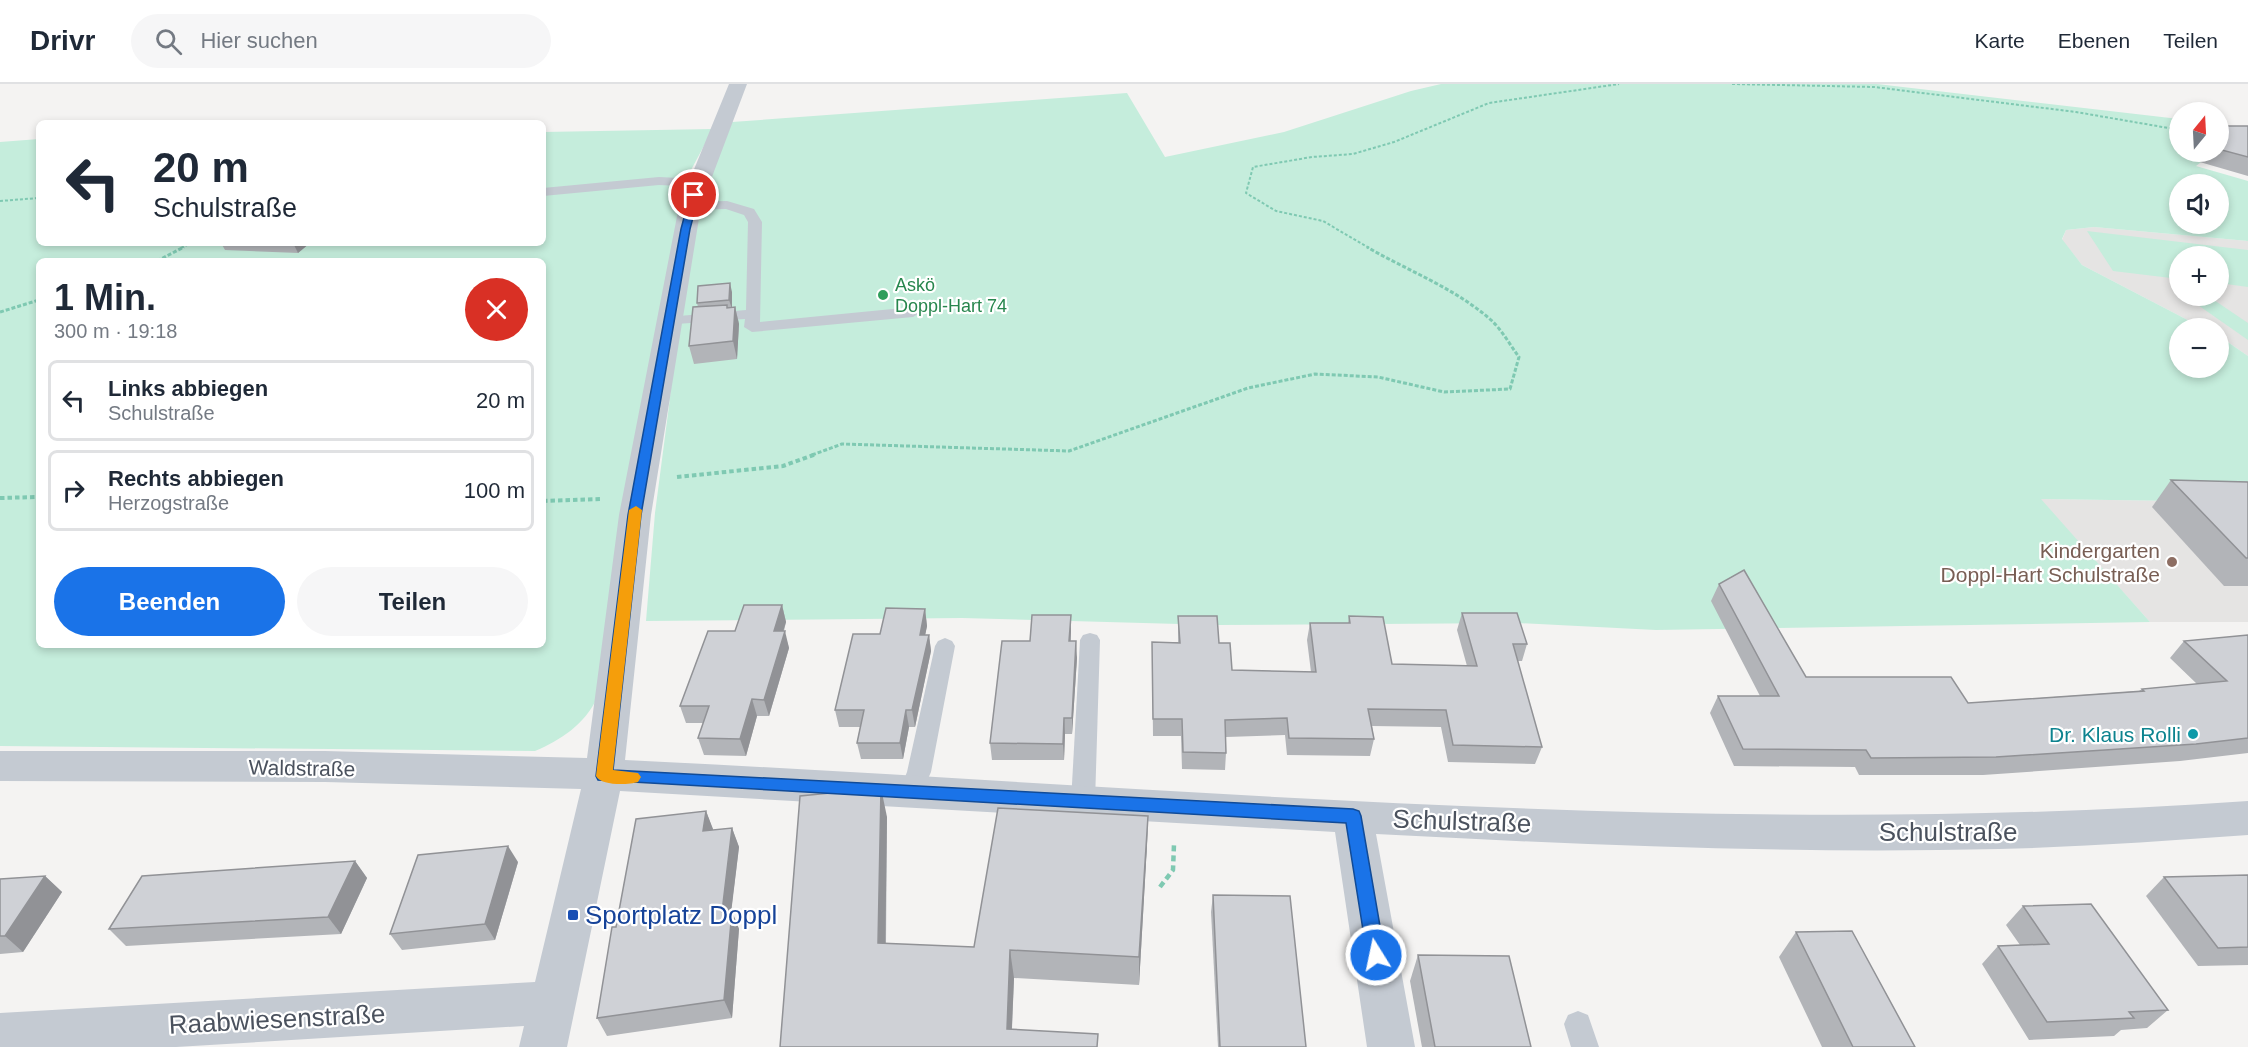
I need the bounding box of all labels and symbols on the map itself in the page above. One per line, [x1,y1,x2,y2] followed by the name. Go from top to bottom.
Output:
[2169,102,2229,162] north arrow
[668,169,719,220] pin
[895,275,1007,316] place label: Askö Doppl-Hart 74
[876,288,890,302] marker: Askö Doppl-Hart 74
[1941,539,2160,586] place label: Kindergarten Doppl-Hart Schulstraße
[2165,555,2179,569] marker: Kindergarten Doppl-Hart Schulstraße
[2049,723,2181,746] place label: Dr. Klaus Rolli
[2186,727,2200,741] marker: Dr. Klaus Rolli
[249,756,355,780] street label: Waldstraße
[1392,804,1532,838] street label: Schulstraße
[1879,817,2017,847] street label: Schulstraße
[585,900,777,930] place label: Sportplatz Doppl
[566,908,580,922] marker: Sportplatz Doppl
[1344,923,1408,987] position arrow
[168,998,386,1040] street label: Raabwiesenstraße

